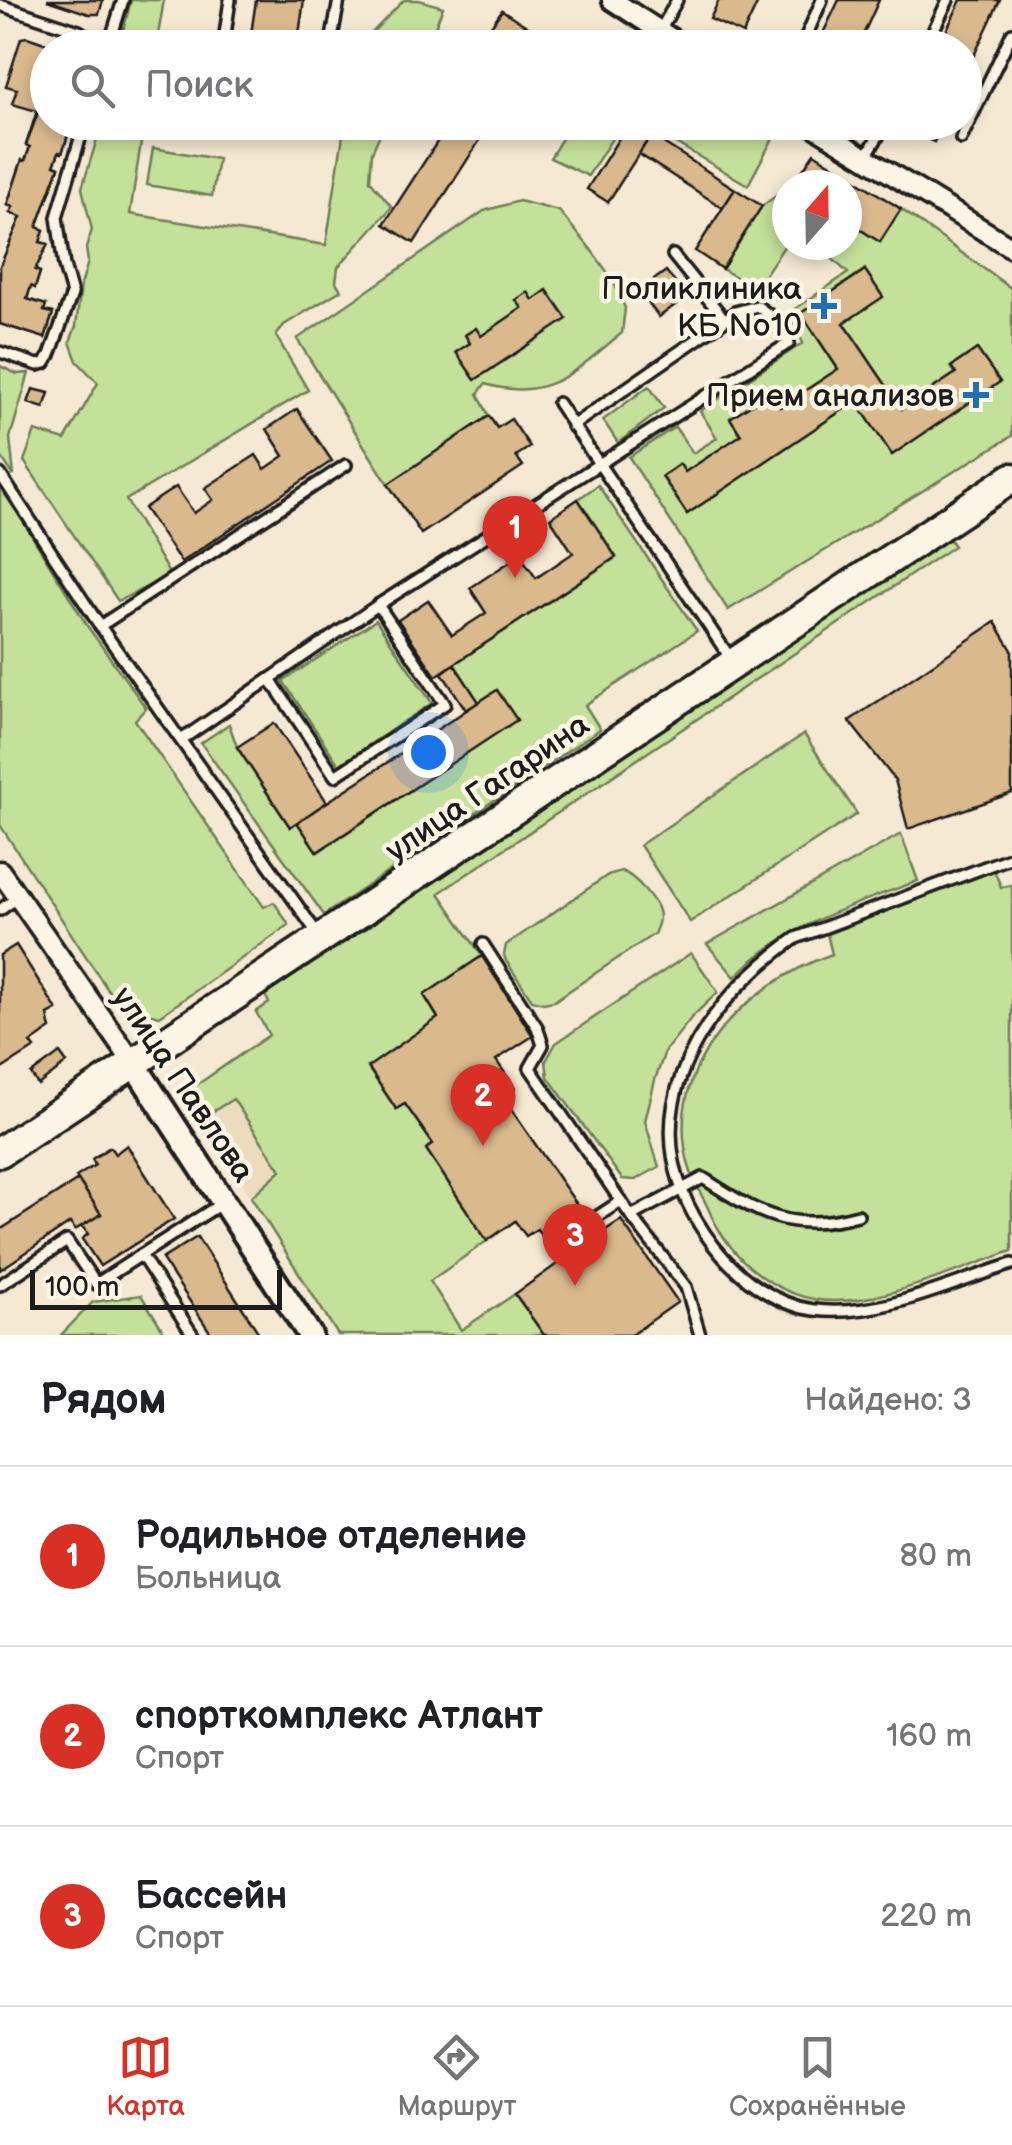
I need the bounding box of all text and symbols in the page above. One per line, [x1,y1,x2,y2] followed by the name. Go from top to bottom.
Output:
[30,30,982,140] search box
[65,58,120,113] icon: search
[145,63,253,108] text: Поиск
[772,170,862,260] north arrow
[601,270,802,346] place label: Поликлиника КБ No10
[811,293,837,319] marker: Поликлиника КБ No10
[706,377,954,416] place label: Прием анализов
[963,382,989,408] marker: Прием анализов
[482,496,548,578] pin: 1
[379,706,597,871] street label: улица Гагарина
[403,727,454,778] your location
[103,980,263,1190] street label: улица Павлова
[450,1064,516,1146] pin: 2
[542,1204,608,1286] pin: 3
[30,1265,282,1310] scale bar
[45,1271,119,1304] text: 100 m
[40,1375,167,1426] text: Рядом
[804,1381,972,1420] text: Найдено: 3
[135,1514,526,1559] text: Родильное отделение
[66,1537,79,1576] text: 1
[899,1537,972,1576] text: 80 m
[135,1559,281,1598] text: Больница
[135,1694,543,1739] text: спорткомплекс Атлант
[63,1717,82,1756] text: 2
[886,1717,972,1756] text: 160 m
[135,1739,224,1778] text: Спорт
[135,1874,287,1919] text: Бассейн
[63,1897,82,1936] text: 3
[880,1897,972,1936] text: 220 m
[135,1919,224,1958] text: Спорт
[106,2030,185,2123] tab: Карта
[397,2030,517,2123] tab: Маршрут
[729,2030,906,2123] tab: Сохранённые

